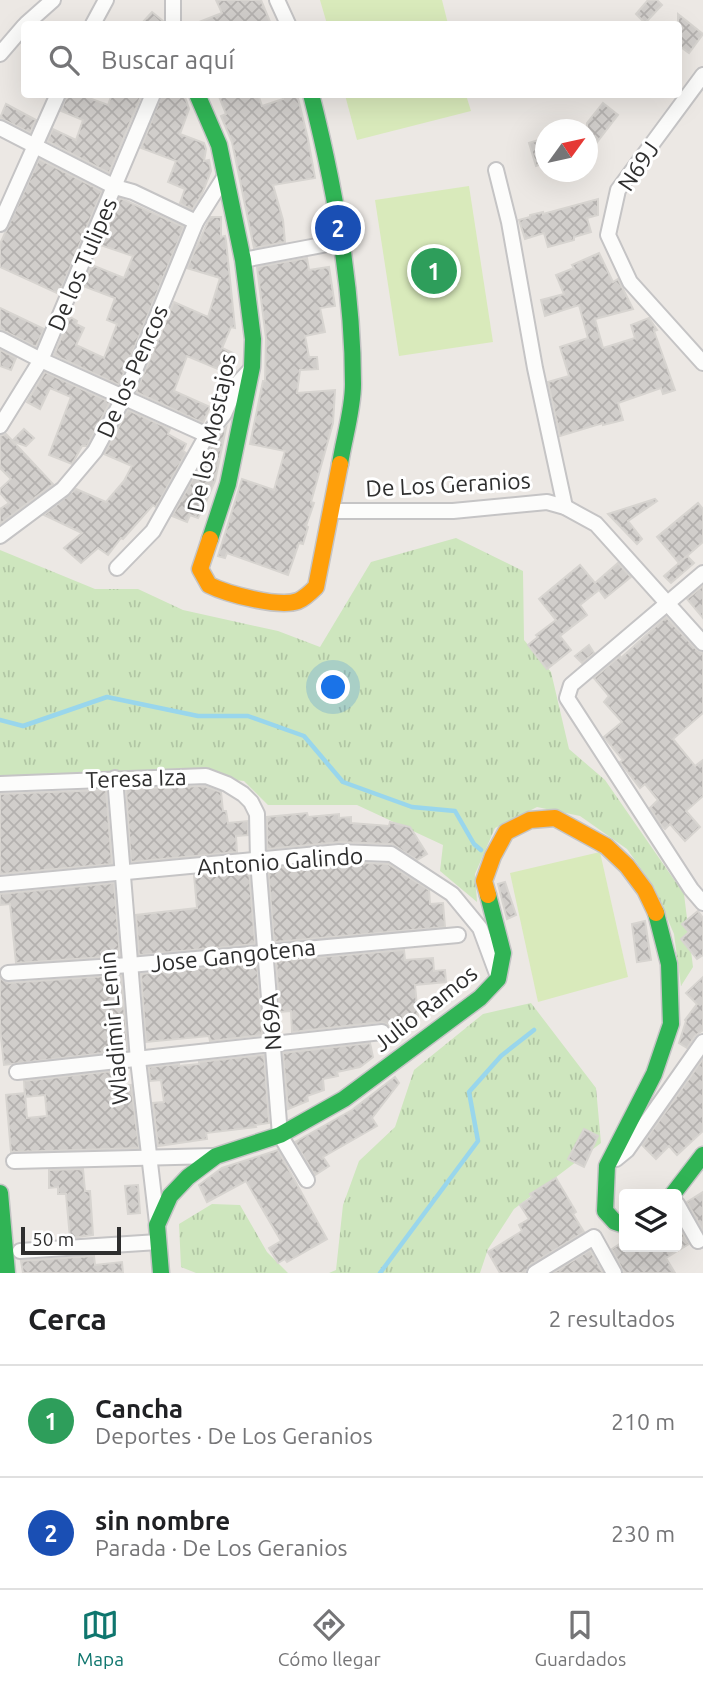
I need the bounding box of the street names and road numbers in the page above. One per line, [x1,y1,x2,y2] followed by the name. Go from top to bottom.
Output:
[613,137,663,195] street label: N69J
[43,194,121,334] street label: De los Tulipes
[92,301,172,441] street label: De los Pencos
[182,351,240,515] street label: De los Mostajos
[365,467,531,501] street label: De Los Geranios
[85,764,187,792] street label: Teresa Iza
[196,843,364,879] street label: Antonio Galindo
[149,934,317,976] street label: Jose Gangotena
[94,950,132,1106] street label: Wladimir Lenin
[368,960,482,1056] street label: Julio Ramos
[257,992,285,1051] street label: N69A

